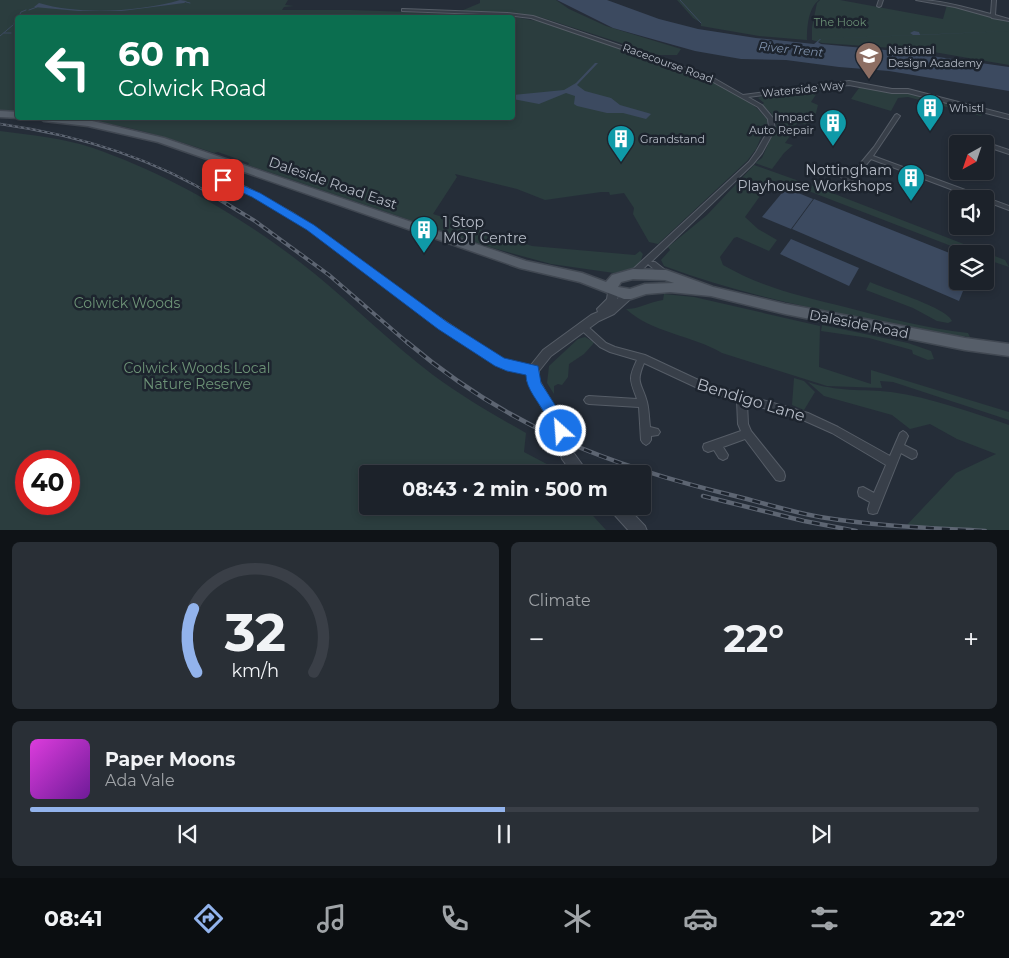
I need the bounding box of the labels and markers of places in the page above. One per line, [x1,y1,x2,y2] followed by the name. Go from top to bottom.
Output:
[854,41,884,80] school or university icon: National Design Academy
[888,43,982,70] place label: National Design Academy
[915,93,945,132] building icon: Whistl
[949,101,984,115] place label: Whistl
[818,108,848,147] building icon: Impact Auto Repair
[749,110,815,137] place label: Impact Auto Repair
[606,124,636,163] building icon: Grandstand
[640,132,705,146] place label: Grandstand
[202,159,244,201] pin
[737,161,892,195] place label: Nottingham Playhouse Workshops
[896,163,926,202] building icon: Nottingham Playhouse Workshops
[443,213,527,247] place label: 1 Stop MOT Centre
[409,215,439,254] building icon: 1 Stop MOT Centre

